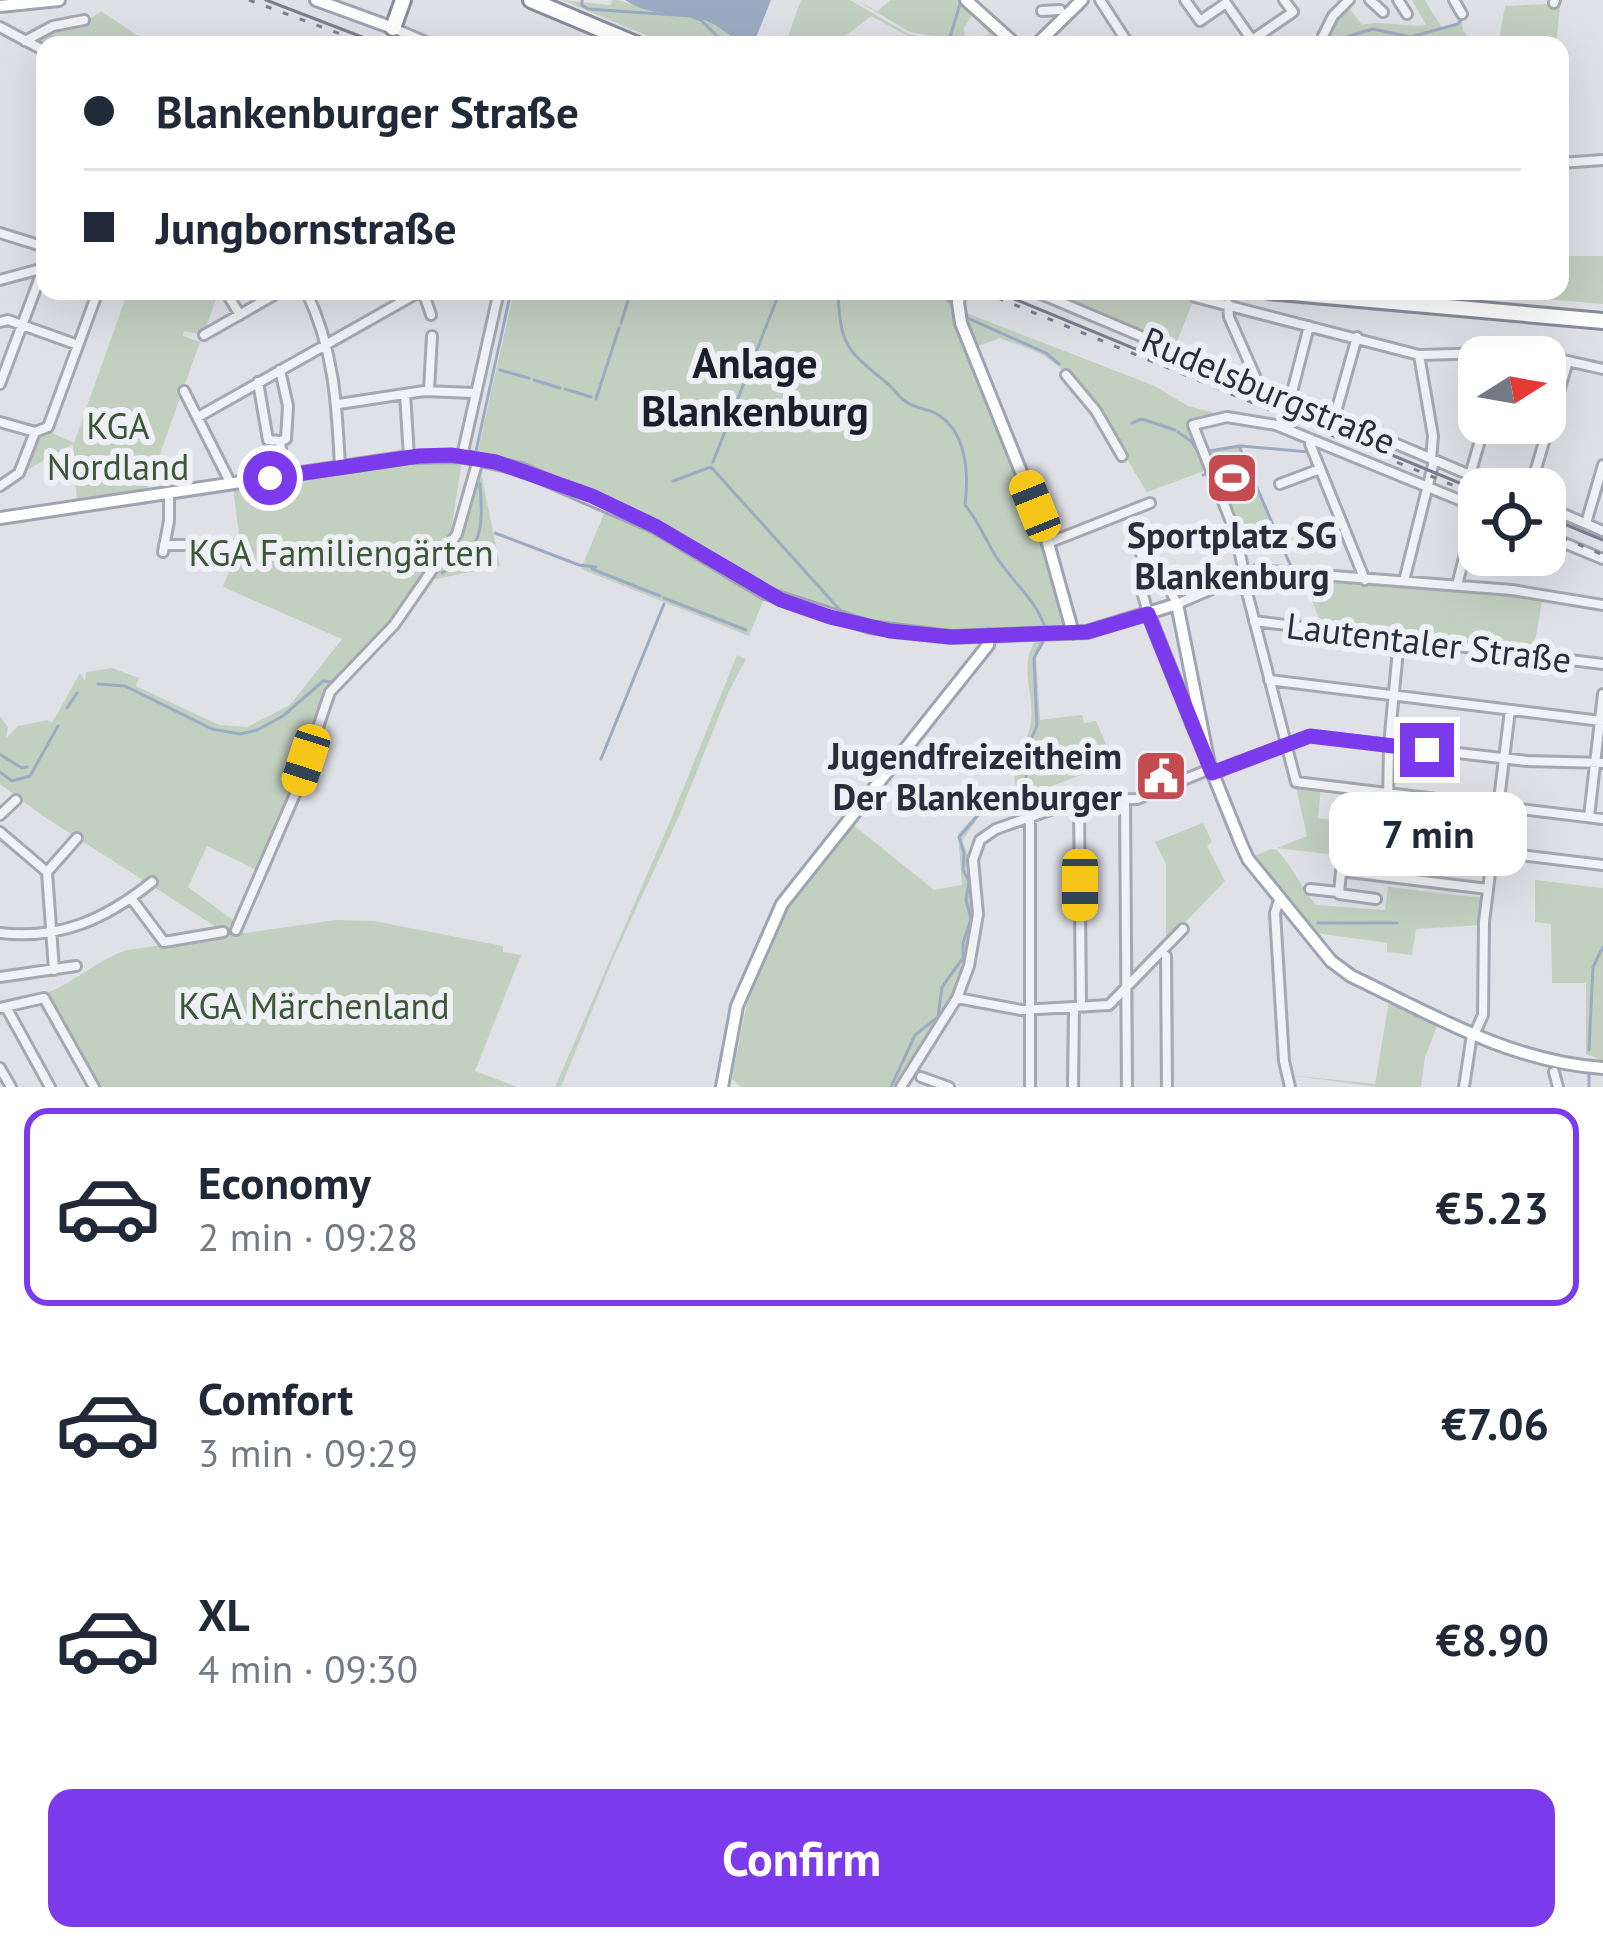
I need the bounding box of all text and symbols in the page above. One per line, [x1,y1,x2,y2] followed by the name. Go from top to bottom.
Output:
[156,82,579,140] text: Blankenburger Straße
[156,198,457,256] text: Jungbornstraße
[1135,315,1403,465] street label: Rudelsburgstraße
[641,335,869,438] district label: Anlage Blankenburg
[1458,336,1566,444] north arrow
[1458,336,1566,576] map controls
[47,402,189,490] park label: KGA Nordland
[1204,450,1260,506] sports icon: Sportplatz SG Blankenburg
[243,451,297,505] route start
[1005,466,1065,546] car
[1458,468,1566,576] button: locate
[1127,511,1337,599] place label: Sportplatz SG Blankenburg
[188,529,494,576] park label: KGA Familiengärten
[1284,601,1574,683] street label: Lautentaler Straße
[278,720,334,800] car
[1400,723,1454,777] route end
[828,732,1122,820] place label: Jugendfreizeitheim Der Blankenburger
[1133,748,1189,804] public building icon: Jugendfreizeitheim Der Blankenburger
[1328,792,1526,876] callout: 7 min
[1381,808,1475,859] text: 7 min
[1062,849,1098,921] car
[178,982,450,1029] park label: KGA Märchenland
[54,1153,162,1261] icon: car
[198,1153,371,1211] text: Economy
[1436,1178,1549,1236] text: €5.23
[198,1211,418,1262] text: 2 min · 09:28
[54,1369,162,1477] icon: car
[198,1369,353,1427] text: Comfort
[1441,1394,1549,1452] text: €7.06
[198,1427,418,1478] text: 3 min · 09:29
[54,1585,162,1693] icon: car
[198,1585,250,1643] text: XL
[1436,1610,1549,1668] text: €8.90
[198,1643,418,1694] text: 4 min · 09:30
[48,1789,1555,1927] button: Confirm

